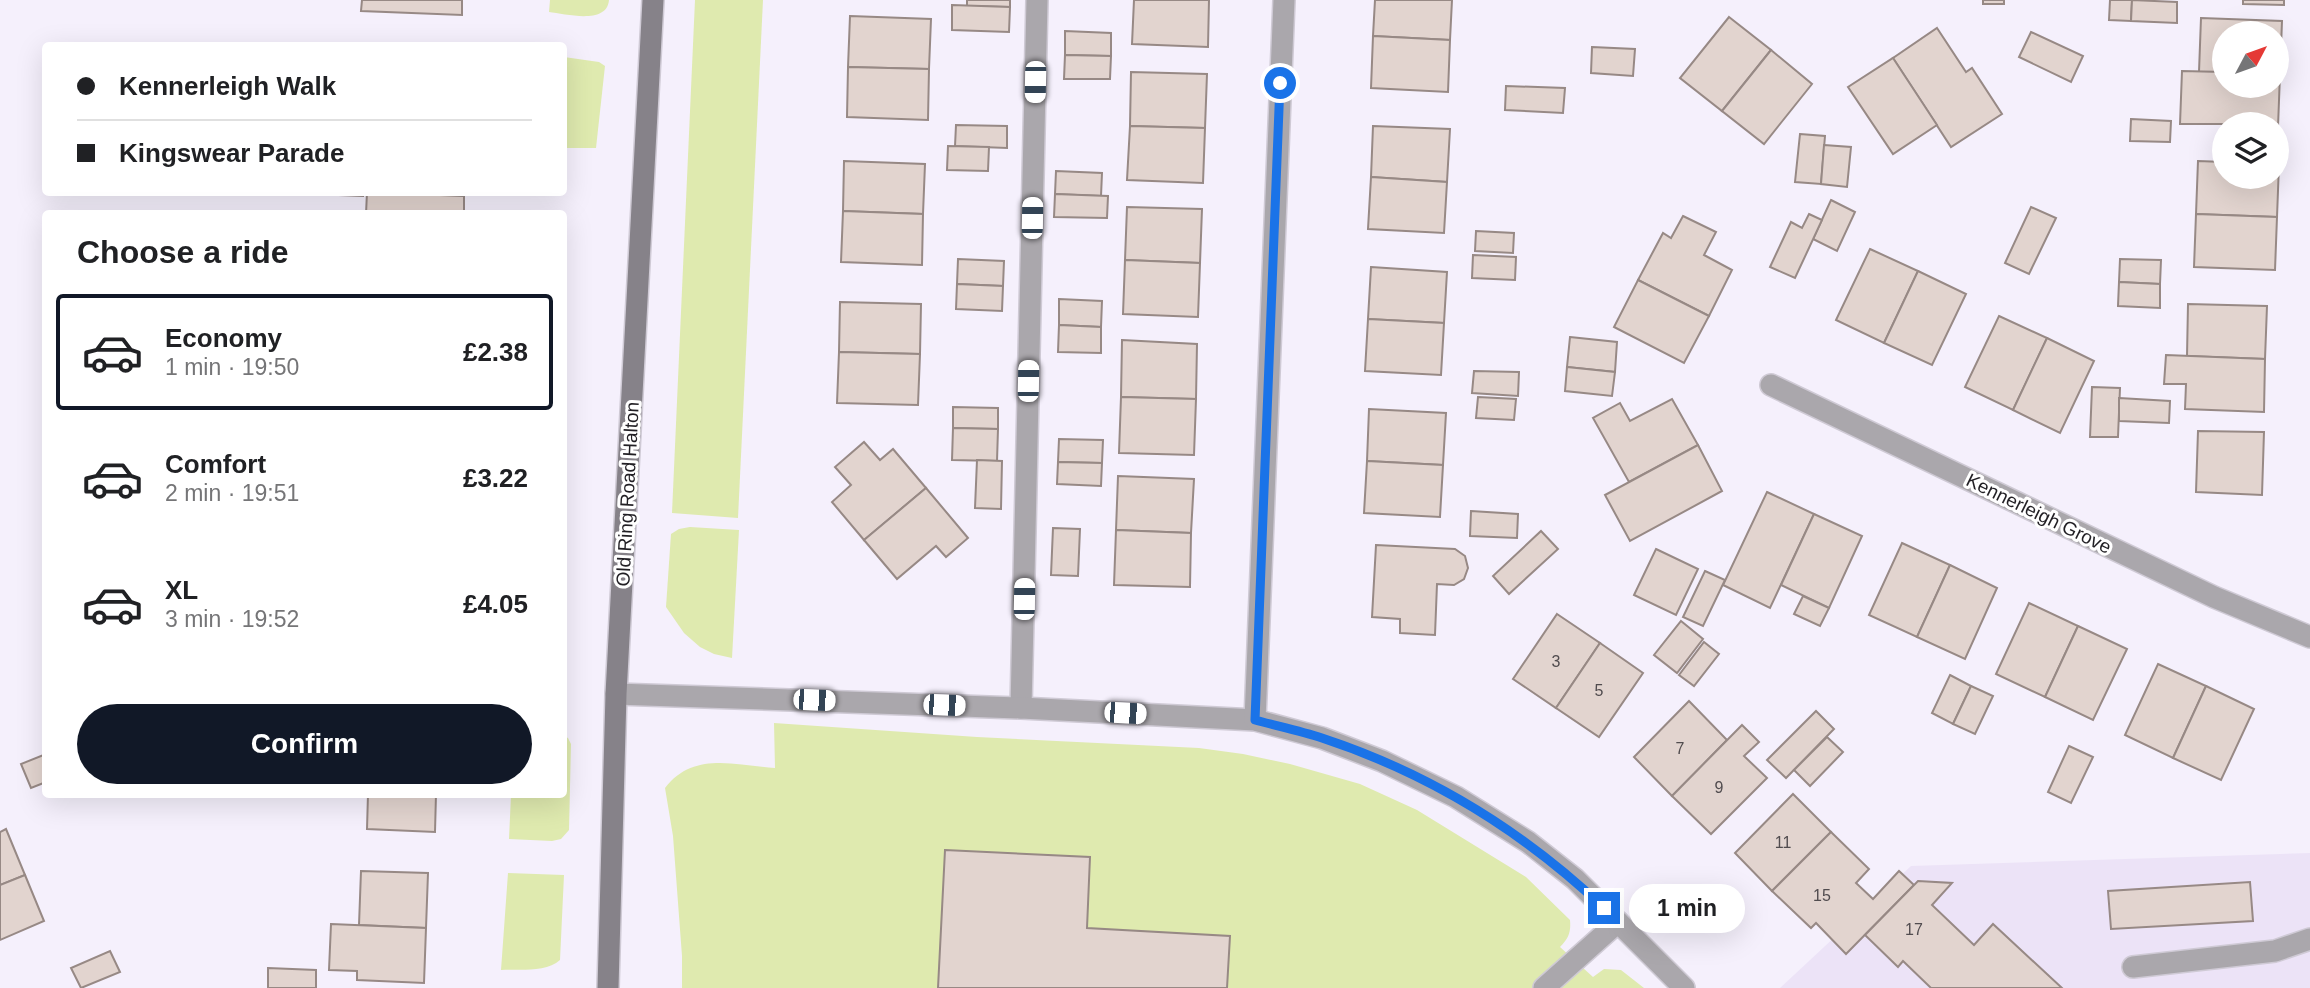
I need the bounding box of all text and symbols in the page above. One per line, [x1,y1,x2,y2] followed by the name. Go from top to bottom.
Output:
[2212,21,2289,98] north arrow
[2212,21,2289,189] map controls
[1025,61,1046,103] car
[1264,67,1296,99] route start
[119,71,336,101] text: Kennerleigh Walk
[2212,112,2289,189] button: layers
[119,138,344,168] text: Kingswear Parade
[1022,197,1043,239] car
[77,234,289,270] text: Choose a ride
[81,321,144,384] icon: car
[165,323,282,353] text: Economy
[463,337,528,367] text: £2.38
[165,354,299,380] text: 1 min · 19:50
[1018,360,1039,402] car
[612,401,643,587] street label: Old Ring Road Halton
[81,447,144,510] icon: car
[165,449,266,479] text: Comfort
[463,463,528,493] text: £3.22
[1963,469,2115,558] street label: Kennerleigh Grove
[165,480,299,506] text: 2 min · 19:51
[81,573,144,636] icon: car
[165,575,198,605] text: XL
[1014,578,1035,620] car
[463,589,528,619] text: £4.05
[165,606,299,632] text: 3 min · 19:52
[1552,653,1561,670] house number: 3
[1595,682,1604,699] house number: 5
[793,689,836,711] car
[923,694,966,716] car
[1104,701,1147,725] car
[77,704,532,784] button: Confirm
[1676,740,1685,757] house number: 7
[1715,779,1724,796] house number: 9
[1775,834,1791,851] house number: 11
[1628,884,1744,932] callout: 1 min
[1813,887,1831,904] house number: 15
[1588,892,1620,924] route end
[1657,895,1717,921] text: 1 min
[1905,921,1923,938] house number: 17

